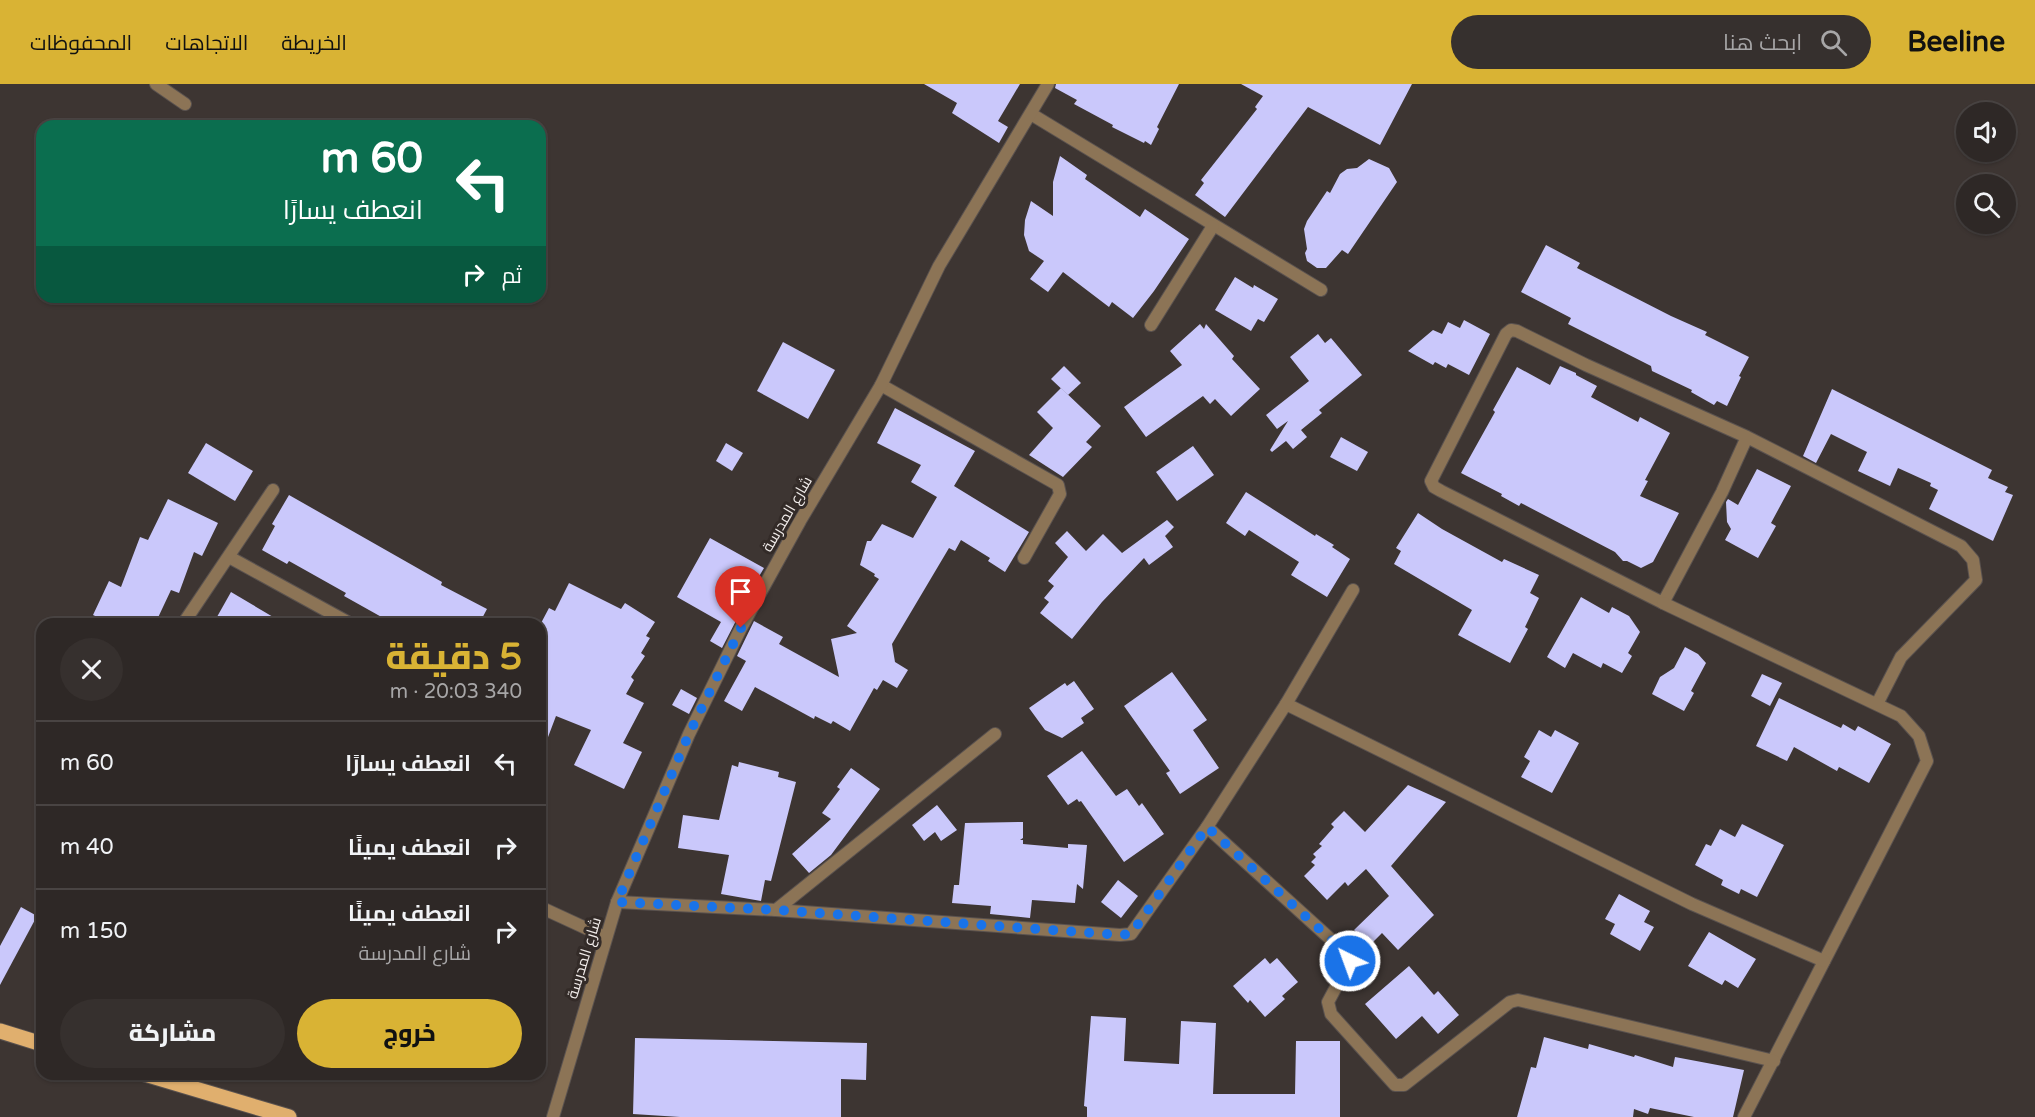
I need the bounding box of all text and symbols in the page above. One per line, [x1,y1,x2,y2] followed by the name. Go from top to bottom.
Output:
[1451,15,1871,69] search box
[1907,25,2005,59] text: Beeline
[1817,26,1850,59] icon: search
[1723,30,1802,56] text: ابحث هنا
[30,31,132,56] text: المحفوظات
[165,31,248,56] text: الاتجاهات
[281,31,347,56] text: الخريطة
[1956,102,2016,234] map controls
[1956,102,2016,162] button: sound
[321,133,423,184] text: 60 m
[444,144,522,222] icon: left
[1956,174,2016,234] button: search
[283,194,423,227] text: انعطف يسارًا
[457,258,490,291] icon: right
[502,263,522,289] text: ثم
[758,473,818,556] street label: شارع المدرسة
[715,566,766,628] pin
[724,575,757,608] icon: arrive
[385,636,522,679] text: 5 دقيقة
[60,638,123,701] button: close
[390,680,522,704] text: 340 m · 20:03
[489,747,522,780] icon: left
[60,750,114,776] text: 60 m
[345,751,471,777] text: انعطف يسارًا
[489,831,522,864] icon: right
[60,834,114,860] text: 40 m
[348,835,471,861] text: انعطف يمينًا
[348,901,471,927] text: انعطف يمينًا
[489,915,522,948] icon: right
[563,915,607,1002] street label: شارع المدرسة
[60,918,127,944] text: 150 m
[1318,929,1382,993] position arrow
[359,942,471,966] text: شارع المدرسة
[60,999,285,1068] button: مشاركة
[297,999,522,1068] button: خروج

